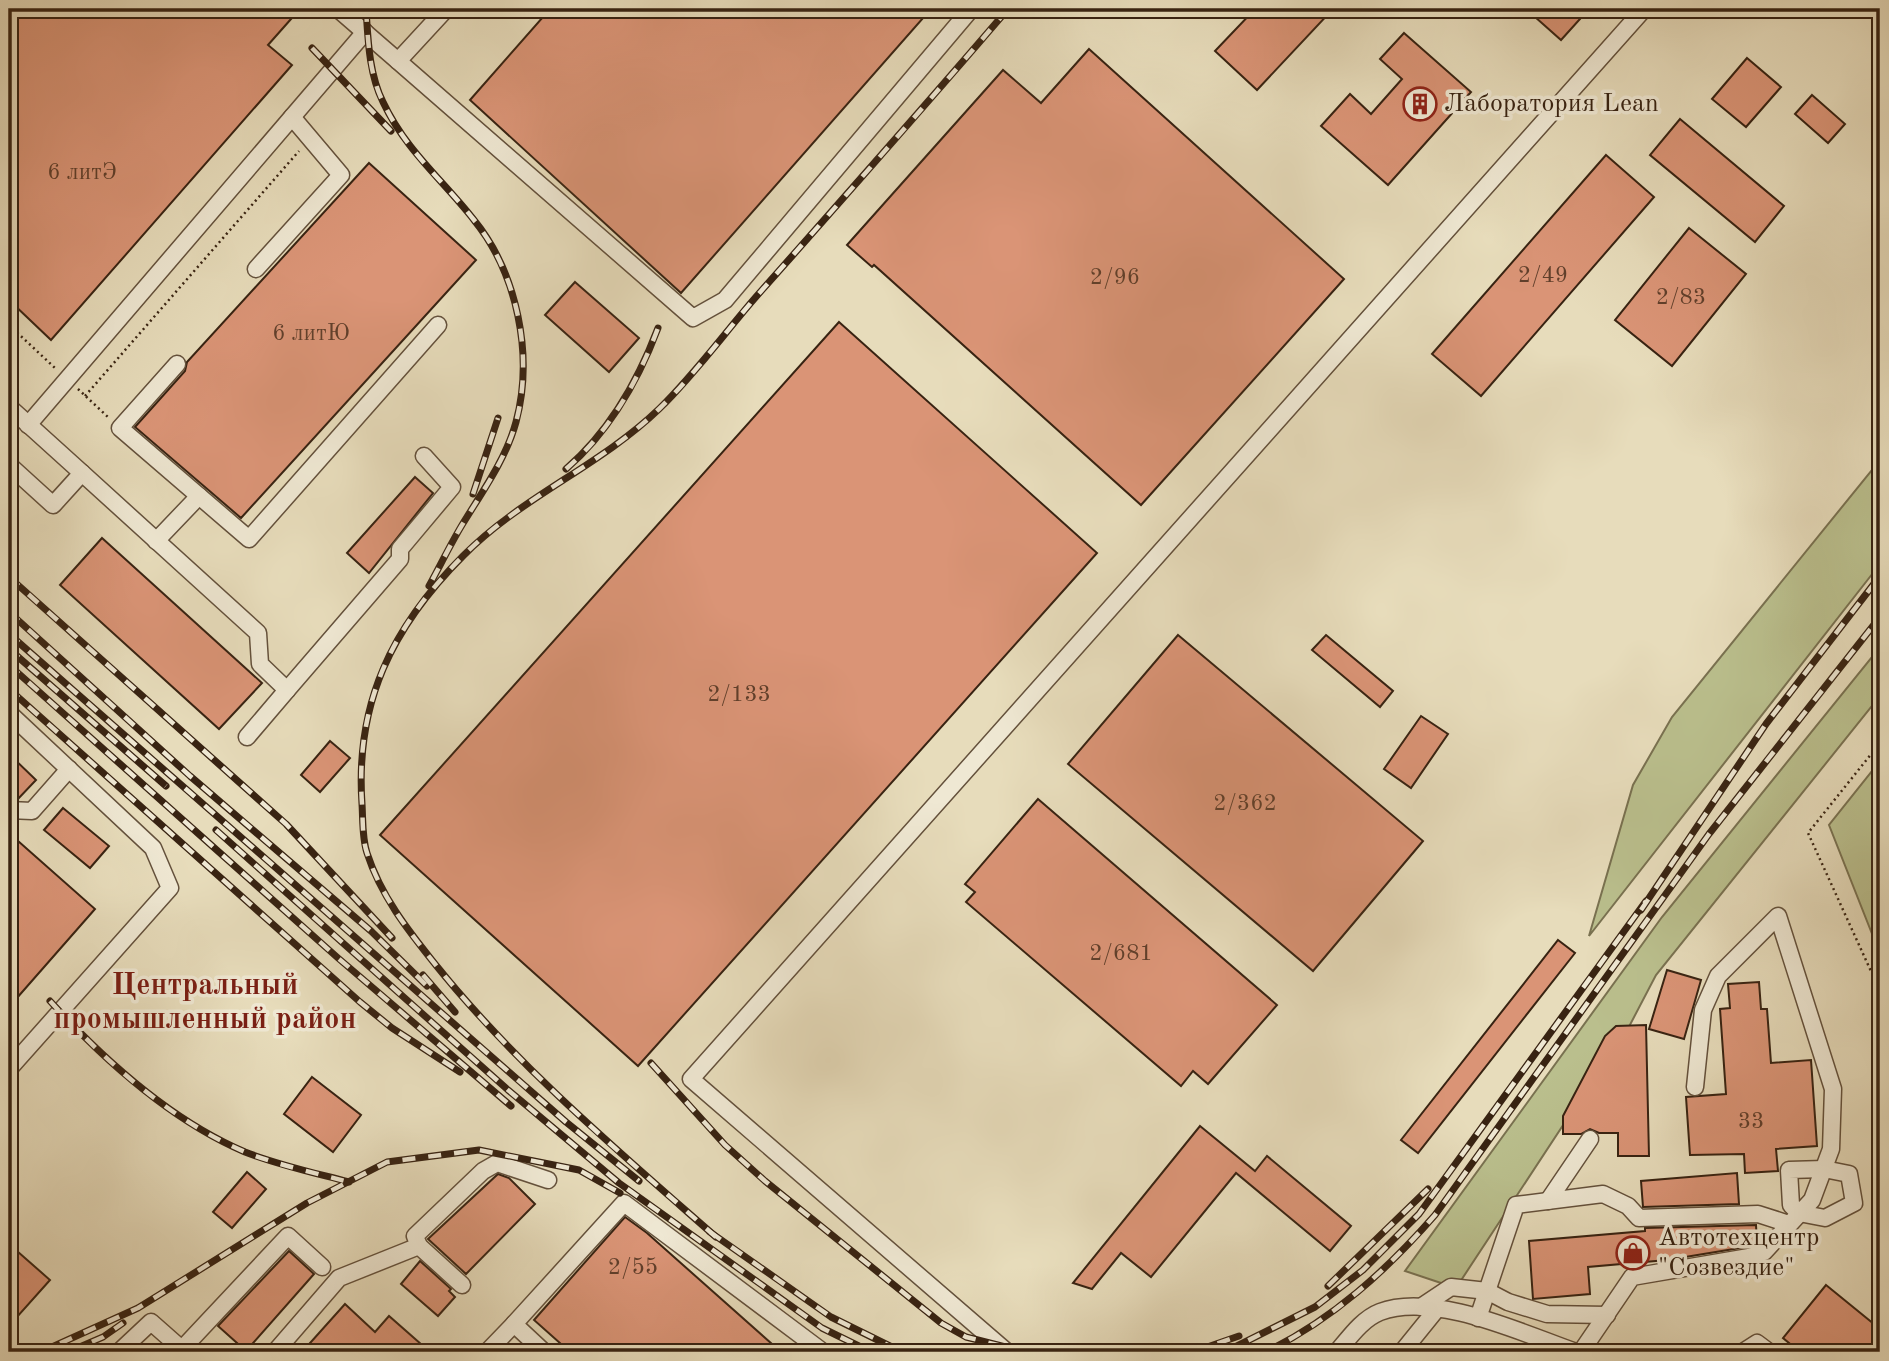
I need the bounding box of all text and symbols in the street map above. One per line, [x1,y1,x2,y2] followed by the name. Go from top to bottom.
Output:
[1401,85,1439,123] building icon: Лаборатория Lean
[1444,91,1659,117] place label: Лаборатория Lean
[47,161,117,184] house number: 6 литЭ
[1518,264,1568,287] house number: 2/49
[1090,266,1140,289] house number: 2/96
[1656,286,1706,309] house number: 2/83
[272,322,350,345] house number: 6 литЮ
[707,683,771,706] house number: 2/133
[1213,792,1277,815] house number: 2/362
[1089,942,1153,965] house number: 2/681
[54,971,356,1035] district label: Центральный промышленный район
[1738,1110,1764,1133] house number: 33
[1658,1225,1819,1281] place label: Автотехцентр "Созвездие"
[1614,1234,1652,1272] shop icon: Автотехцентр "Созвездие"
[608,1256,658,1279] house number: 2/55

